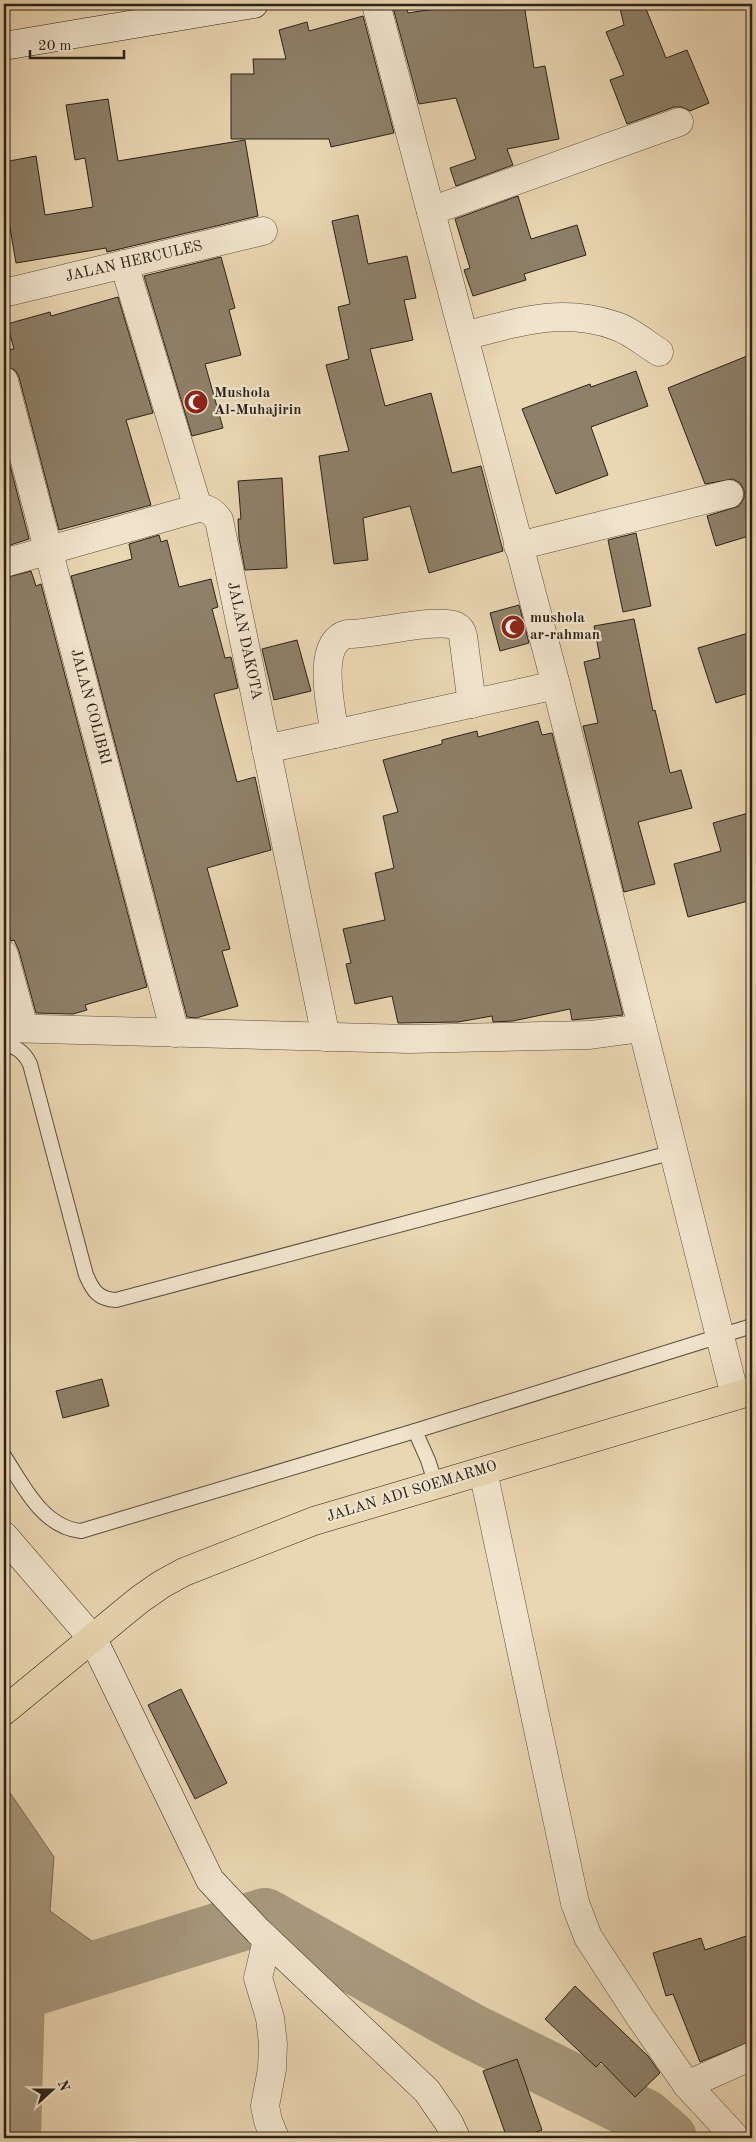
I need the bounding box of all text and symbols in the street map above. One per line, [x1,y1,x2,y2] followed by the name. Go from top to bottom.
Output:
[30,28,124,60] scale bar
[38,39,72,54] text: 20 m
[64,239,204,285] street label: JALAN HERCULES
[214,386,302,418] place label: Mushola Al-Muhajirin
[183,389,209,415] mosque icon: Mushola Al-Muhajirin
[224,581,264,702] street label: JALAN DAKOTA
[530,611,600,643] place label: mushola ar-rahman
[500,614,526,640] mosque icon: mushola ar-rahman
[67,647,113,767] street label: JALAN COLIBRI
[325,1459,499,1525] street label: JALAN ADI SOEMARMO
[28,2064,78,2114] north arrow
[55,2078,72,2093] text: N

